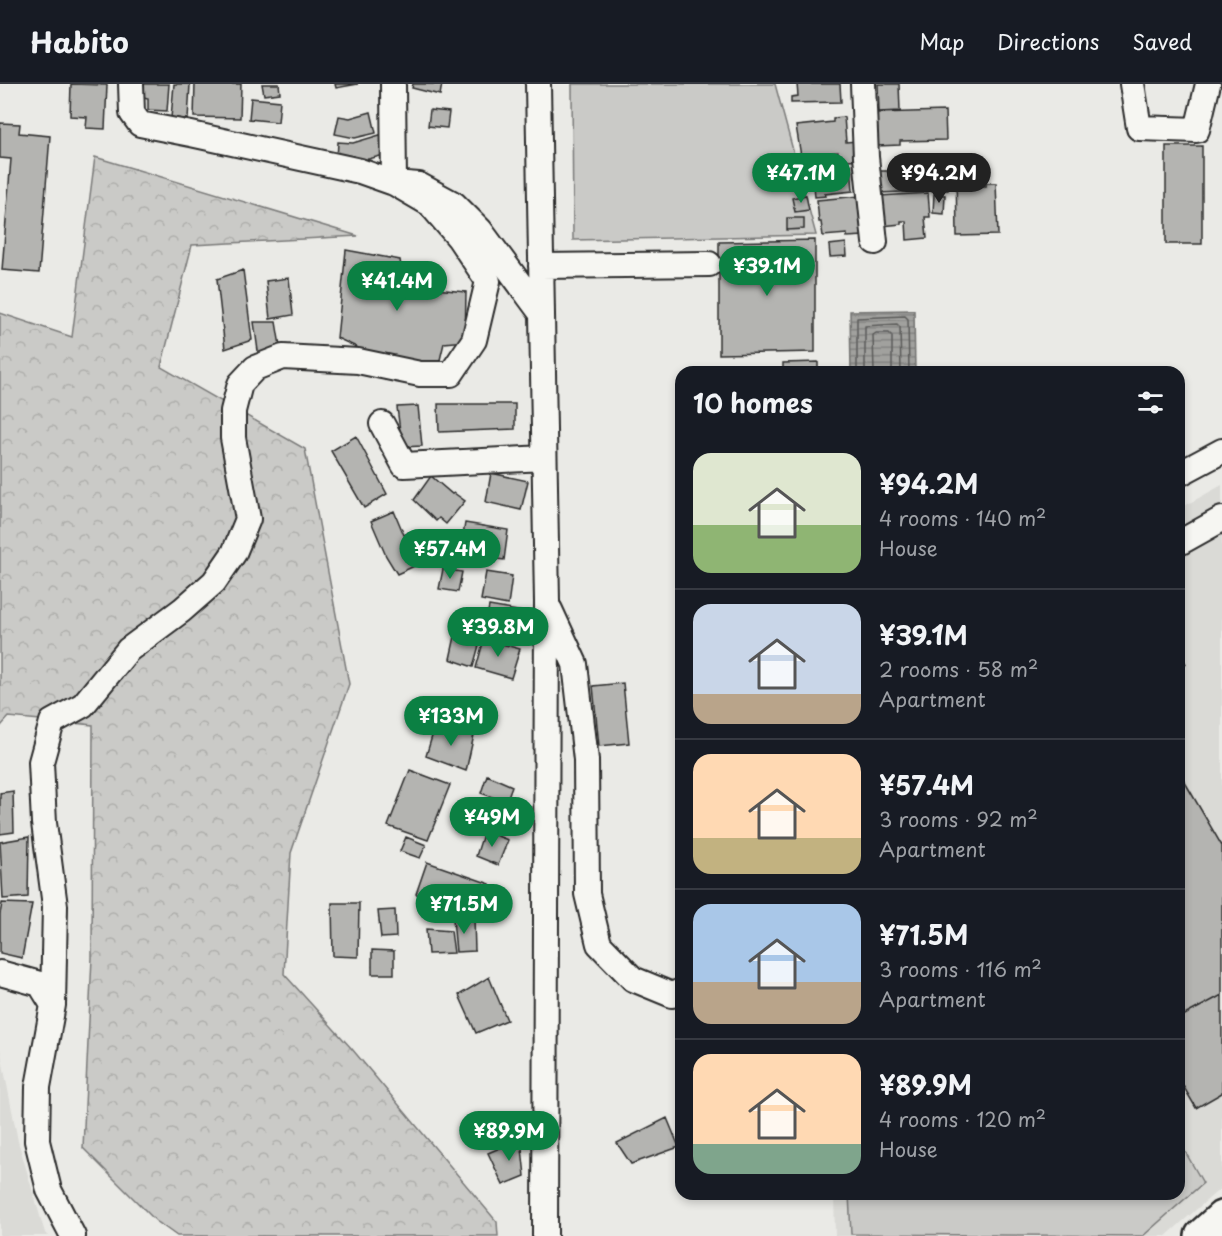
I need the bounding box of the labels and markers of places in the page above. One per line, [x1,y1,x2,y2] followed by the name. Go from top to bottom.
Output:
[752,153,850,204] pin: ¥47.1M
[890,153,988,204] pin: ¥94.2M
[718,246,816,297] pin: ¥39.1M
[348,261,446,312] pin: ¥41.4M
[401,529,499,580] pin: ¥57.4M
[449,607,547,658] pin: ¥39.8M
[409,696,493,747] pin: ¥133M
[456,797,528,848] pin: ¥49M
[415,884,513,935] pin: ¥71.5M
[460,1111,558,1162] pin: ¥89.9M

